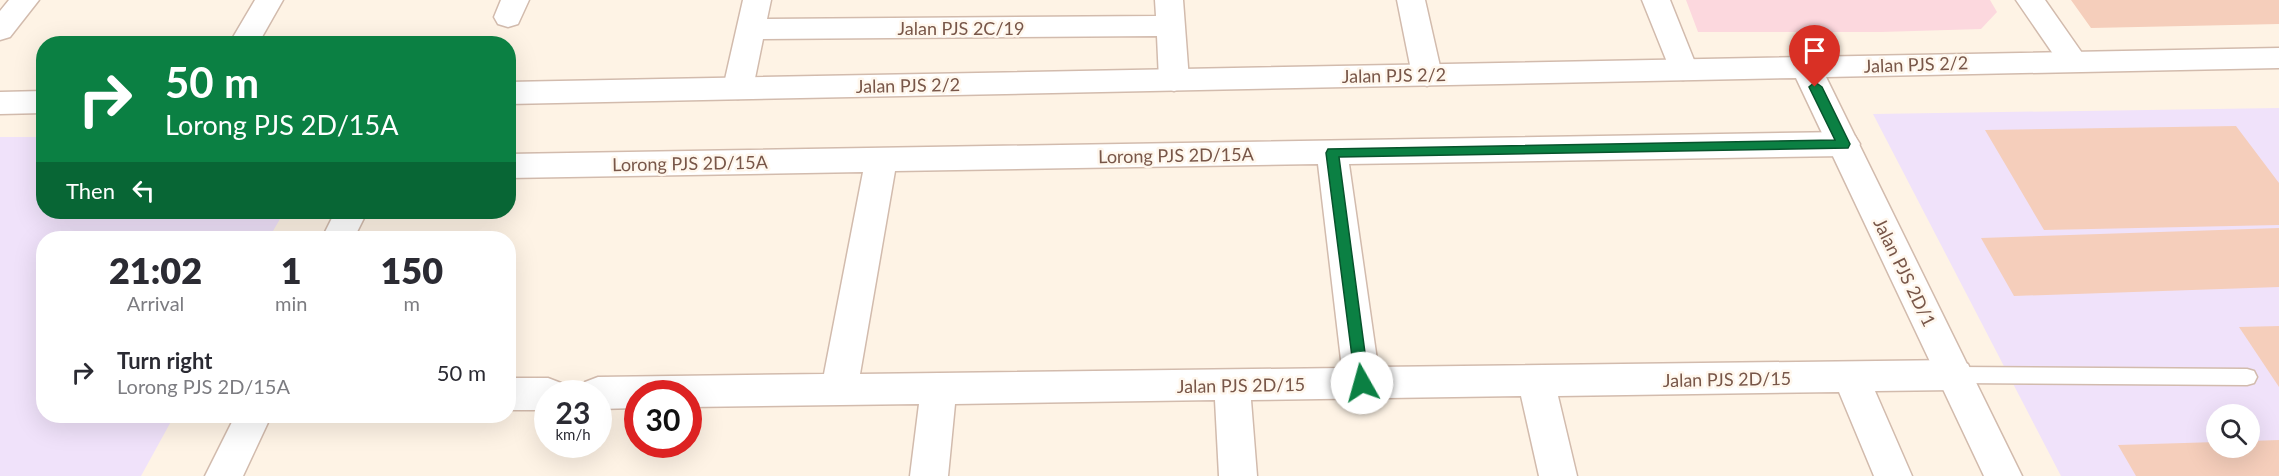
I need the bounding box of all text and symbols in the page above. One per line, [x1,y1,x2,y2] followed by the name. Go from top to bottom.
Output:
[898,17,1024,39] street label: Jalan PJS 2C/19
[1789,25,1840,87] pin
[1798,34,1831,67] icon: arrive
[1863,51,1969,77] street label: Jalan PJS 2/2
[165,57,259,107] text: 50 m
[66,60,144,138] icon: right
[1342,63,1446,87] street label: Jalan PJS 2/2
[856,73,960,97] street label: Jalan PJS 2/2
[165,108,398,141] text: Lorong PJS 2D/15A
[1098,143,1255,167] street label: Lorong PJS 2D/15A
[612,151,769,175] street label: Lorong PJS 2D/15A
[127,174,160,207] icon: left
[66,177,115,204] text: Then
[1869,214,1941,330] street label: Jalan PJS 2D/1
[109,248,202,292] text: 21:02
[281,248,302,292] text: 1
[380,248,443,292] text: 150
[127,291,184,315] text: Arrival
[275,291,307,315] text: min
[403,291,420,315] text: m
[117,347,212,374] text: Turn right
[1330,351,1394,415] position arrow
[66,356,99,389] icon: right
[437,359,486,386] text: 50 m
[1663,367,1791,391] street label: Jalan PJS 2D/15
[1177,373,1305,397] street label: Jalan PJS 2D/15
[117,374,290,398] text: Lorong PJS 2D/15A
[624,380,702,458] speed limit sign: 30
[556,394,590,430] text: 23
[2206,404,2260,458] map controls
[2206,404,2260,458] button: search
[555,425,591,443] text: km/h

